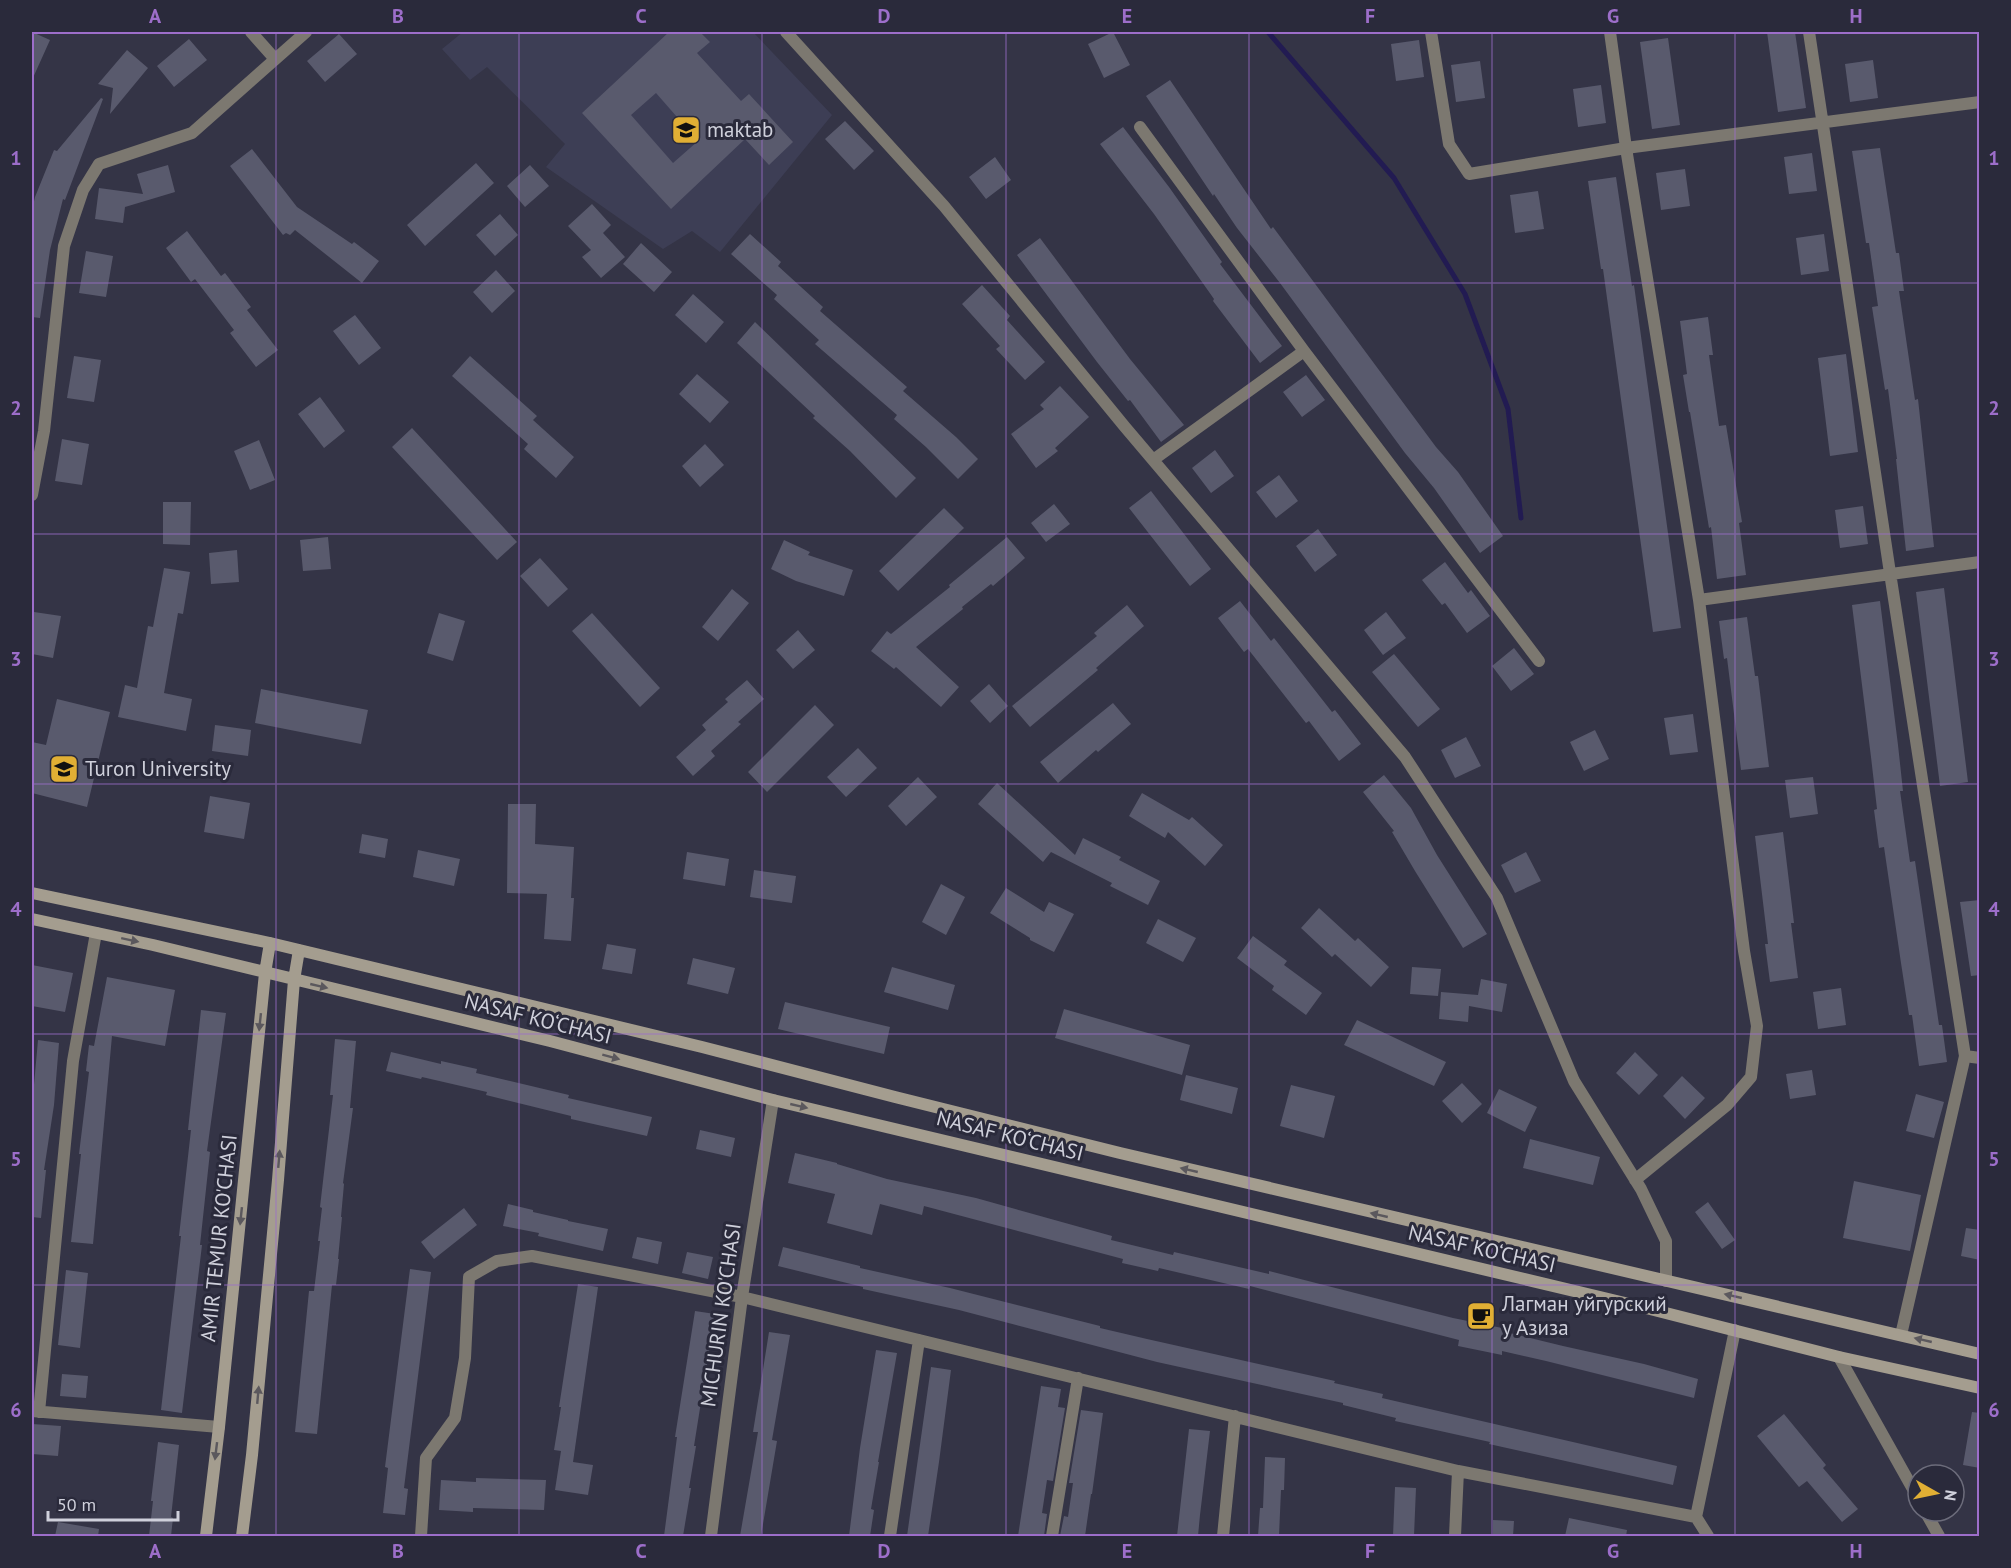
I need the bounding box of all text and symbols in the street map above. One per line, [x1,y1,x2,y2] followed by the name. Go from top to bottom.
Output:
[149,3,162,29] text: A
[392,3,404,29] text: B
[635,3,647,29] text: C
[878,3,891,29] text: D
[1122,3,1132,29] text: E
[1365,3,1375,29] text: F
[1607,3,1619,29] text: G
[1849,3,1863,29] text: H
[670,114,702,146] school or university icon: maktab
[707,116,773,143] place label: maktab
[10,145,22,171] text: 1
[1988,145,2000,171] text: 1
[10,395,22,421] text: 2
[1988,395,2000,421] text: 2
[10,646,22,672] text: 3
[1988,646,2000,672] text: 3
[48,753,80,785] school or university icon: Turon University
[85,755,231,782] place label: Turon University
[10,896,22,922] text: 4
[1988,896,2000,922] text: 4
[121,936,140,945] one-way arrow
[310,982,328,992] one-way arrow
[462,987,614,1050] street label: NASAF KO‘CHASI
[255,1012,265,1031] one-way arrow
[602,1053,620,1063] one-way arrow
[790,1102,809,1111] one-way arrow
[934,1104,1086,1167] street label: NASAF KO‘CHASI
[194,1133,243,1343] street label: AMIR TEMUR KO'CHASI
[10,1146,22,1172] text: 5
[1988,1146,2000,1172] text: 5
[275,1149,284,1168] one-way arrow
[1180,1164,1198,1174] one-way arrow
[236,1206,245,1225] one-way arrow
[1369,1210,1388,1219] one-way arrow
[1406,1218,1558,1279] street label: NASAF KO‘CHASI
[694,1221,747,1409] street label: MICHURIN KO'CHASI
[1501,1290,1667,1341] place label: Лагман уйгурский у Азиза
[1723,1291,1742,1301] one-way arrow
[1465,1300,1497,1332] cafe icon: Лагман уйгурский у Азиза
[1913,1335,1932,1345] one-way arrow
[253,1385,263,1404] one-way arrow
[10,1397,22,1423] text: 6
[1988,1397,2000,1423] text: 6
[212,1442,221,1461] one-way arrow
[1906,1463,1966,1523] north arrow
[48,1484,178,1522] scale bar
[1940,1489,1962,1502] text: N
[57,1493,96,1516] text: 50 m
[149,1538,162,1564] text: A
[392,1538,404,1564] text: B
[635,1538,647,1564] text: C
[878,1538,891,1564] text: D
[1122,1538,1132,1564] text: E
[1365,1538,1375,1564] text: F
[1607,1538,1619,1564] text: G
[1849,1538,1863,1564] text: H

